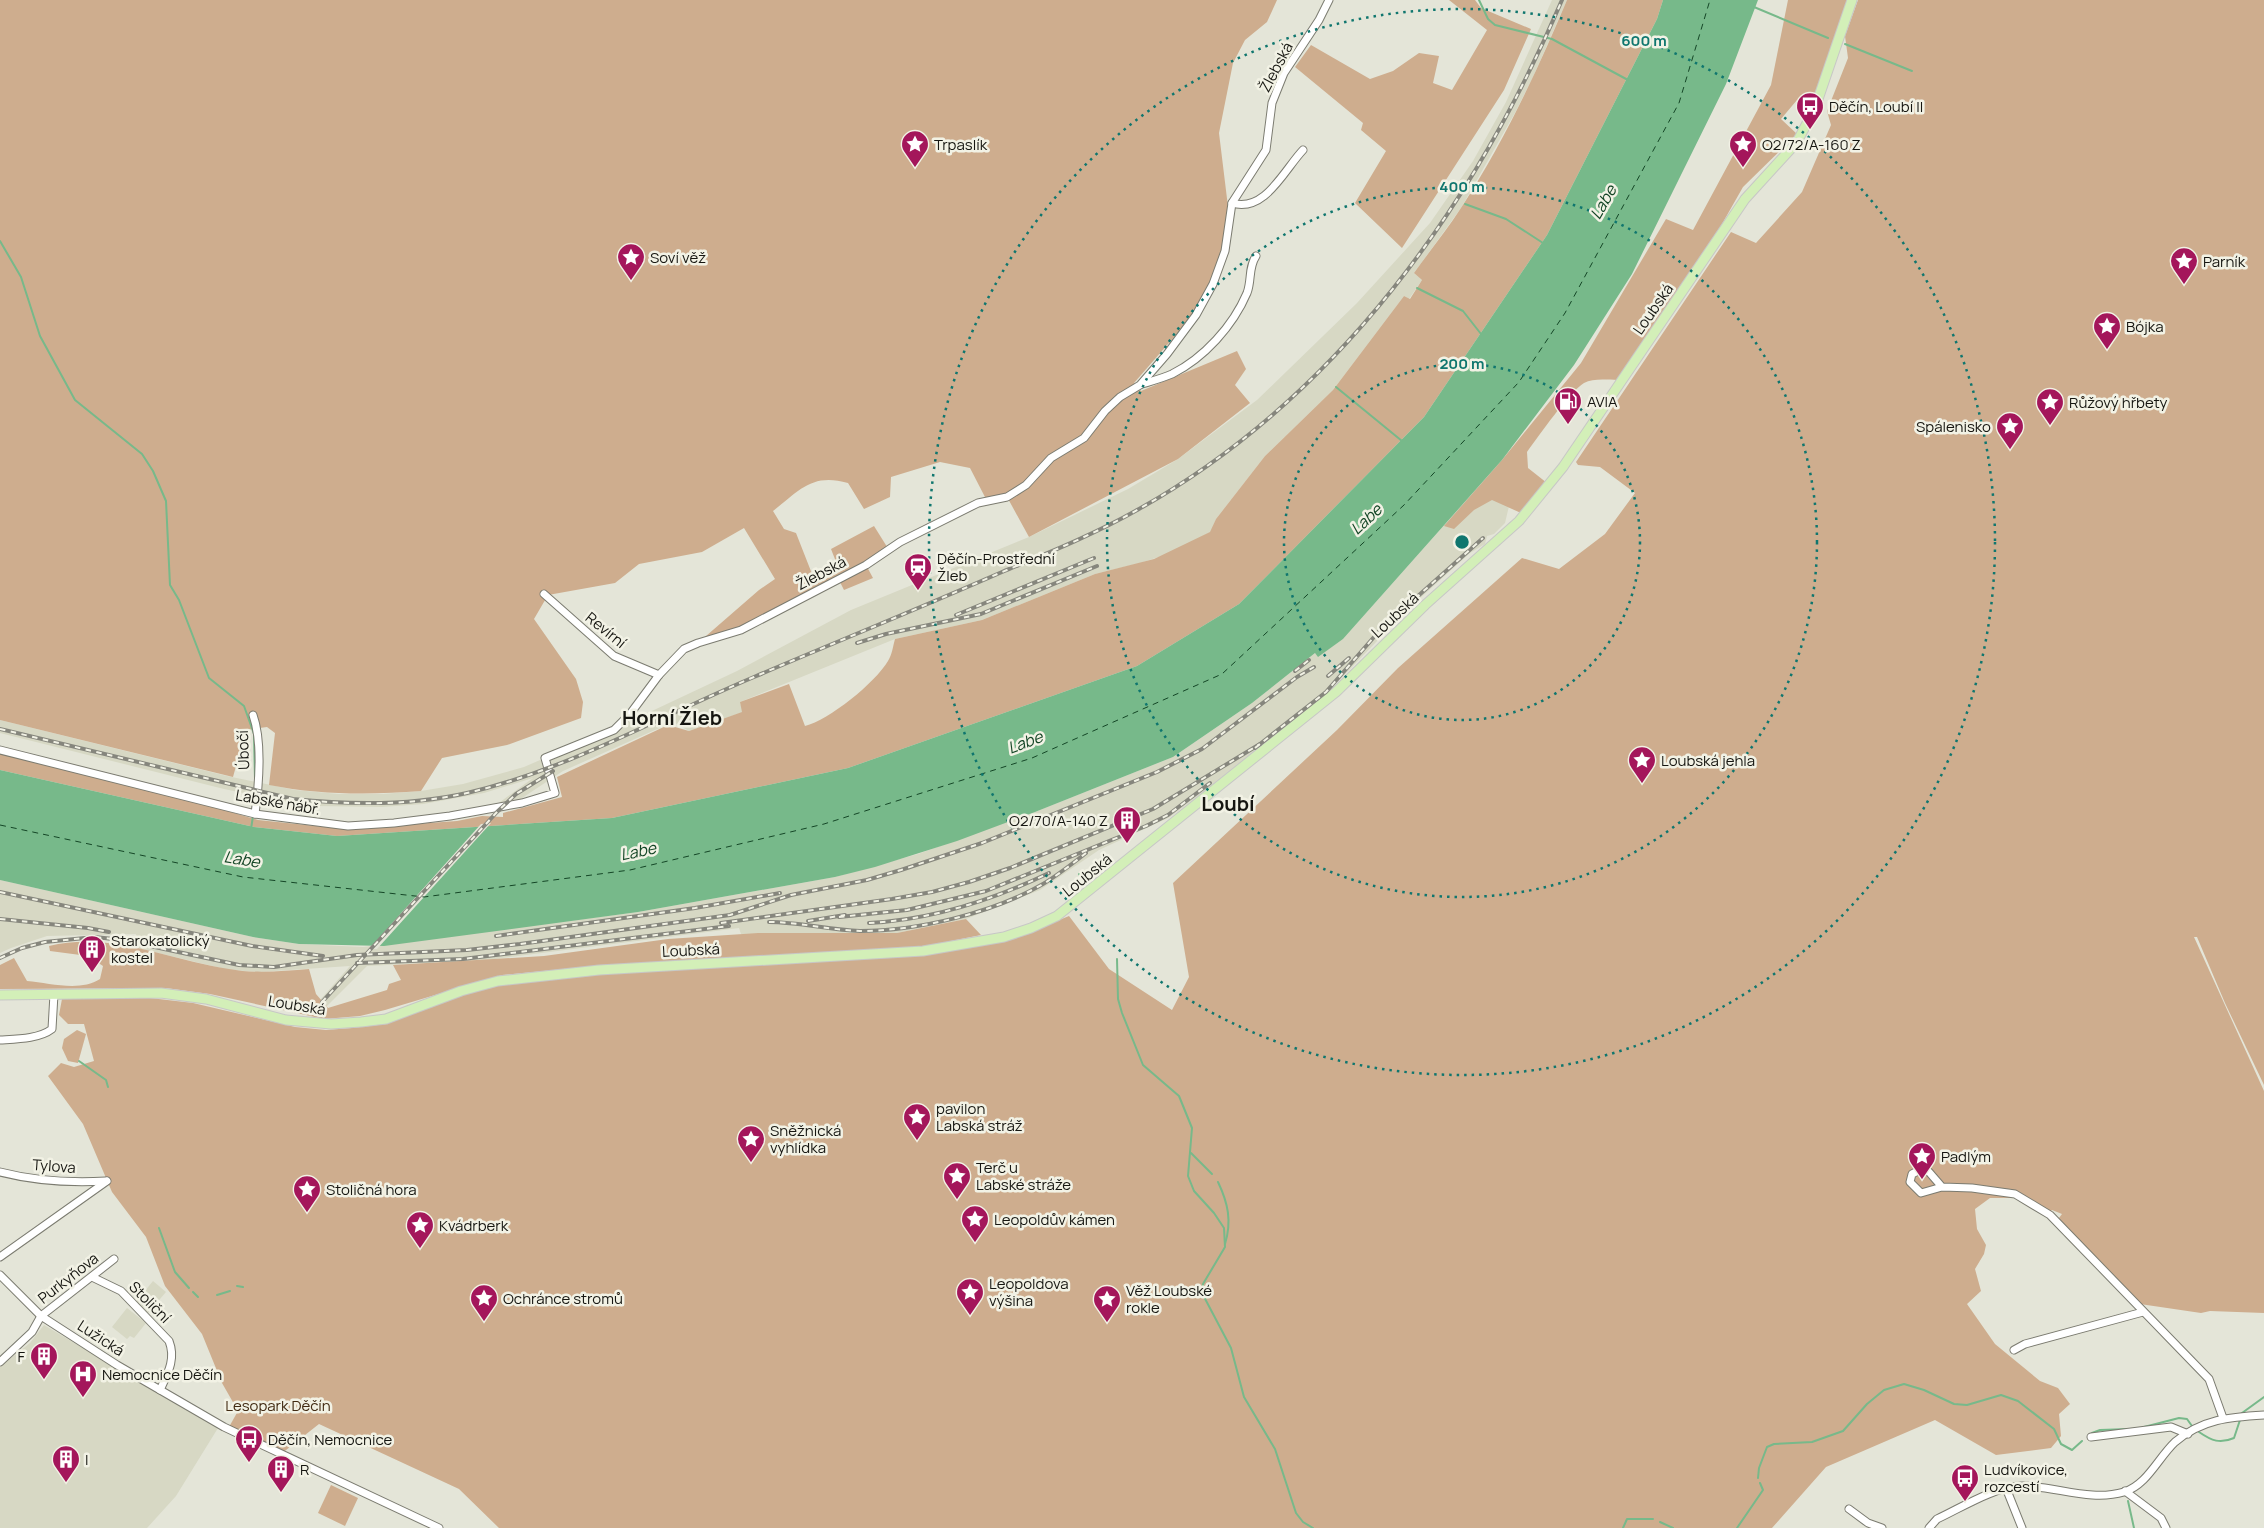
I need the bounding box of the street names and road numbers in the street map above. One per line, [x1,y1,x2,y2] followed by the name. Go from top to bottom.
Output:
[1254,38,1298,96] street label: Žlebská
[1628,279,1678,339] street label: Loubská
[792,551,850,595] street label: Žlebská
[1367,588,1423,642] street label: Loubská
[581,607,631,653] street label: Revírní
[232,729,254,770] street label: Úbočí
[234,784,322,820] street label: Labské nábř.
[1058,849,1116,901] street label: Loubská
[662,938,720,962] street label: Loubská
[267,990,327,1020] street label: Loubská
[32,1154,76,1178] street label: Tylova
[33,1248,103,1308] street label: Purkyňova
[124,1276,176,1328] street label: Stoliční
[73,1315,129,1361] street label: Lužická

